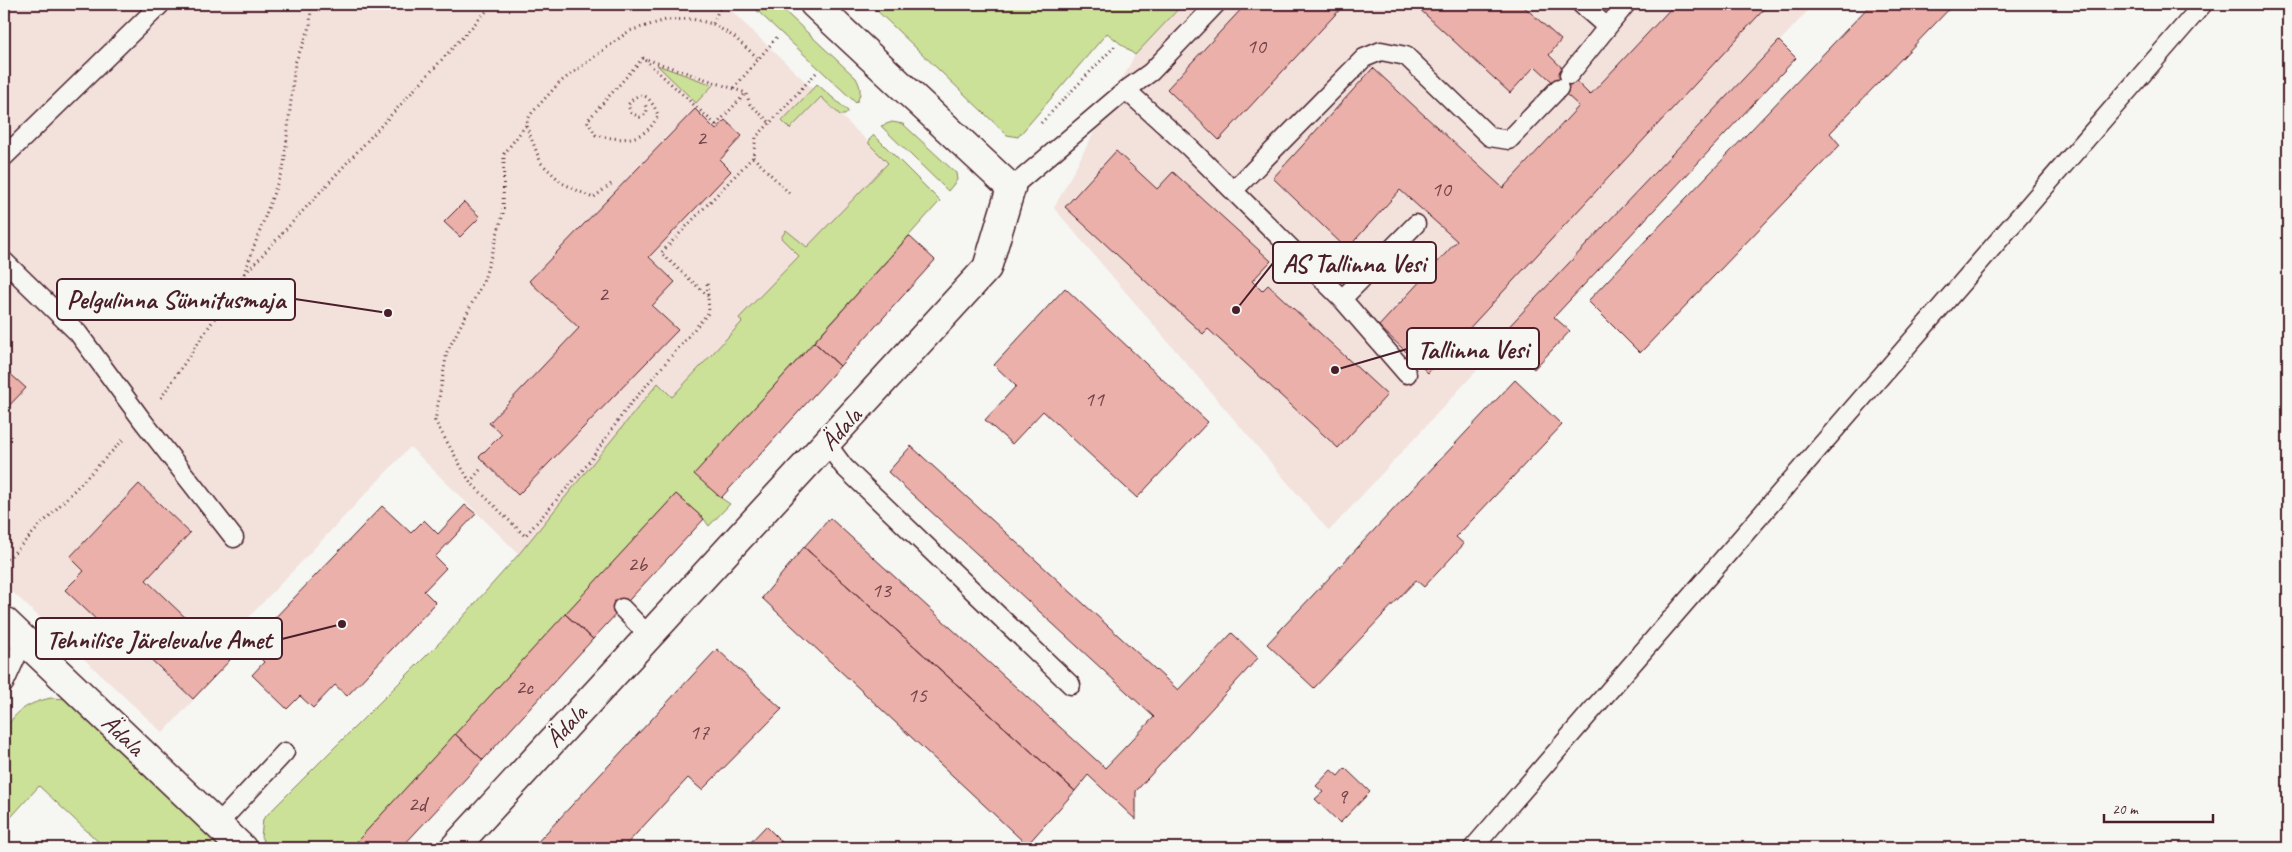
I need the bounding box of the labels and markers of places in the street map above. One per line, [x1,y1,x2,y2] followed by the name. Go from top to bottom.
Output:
[1273,242,1436,283] callout: AS Tallinna Vesi
[57,279,295,320] callout: Pelgulinna Sünnitusmaja
[1407,328,1539,369] callout: Tallinna Vesi
[36,618,282,659] callout: Tehnilise Järelevalve Amet

